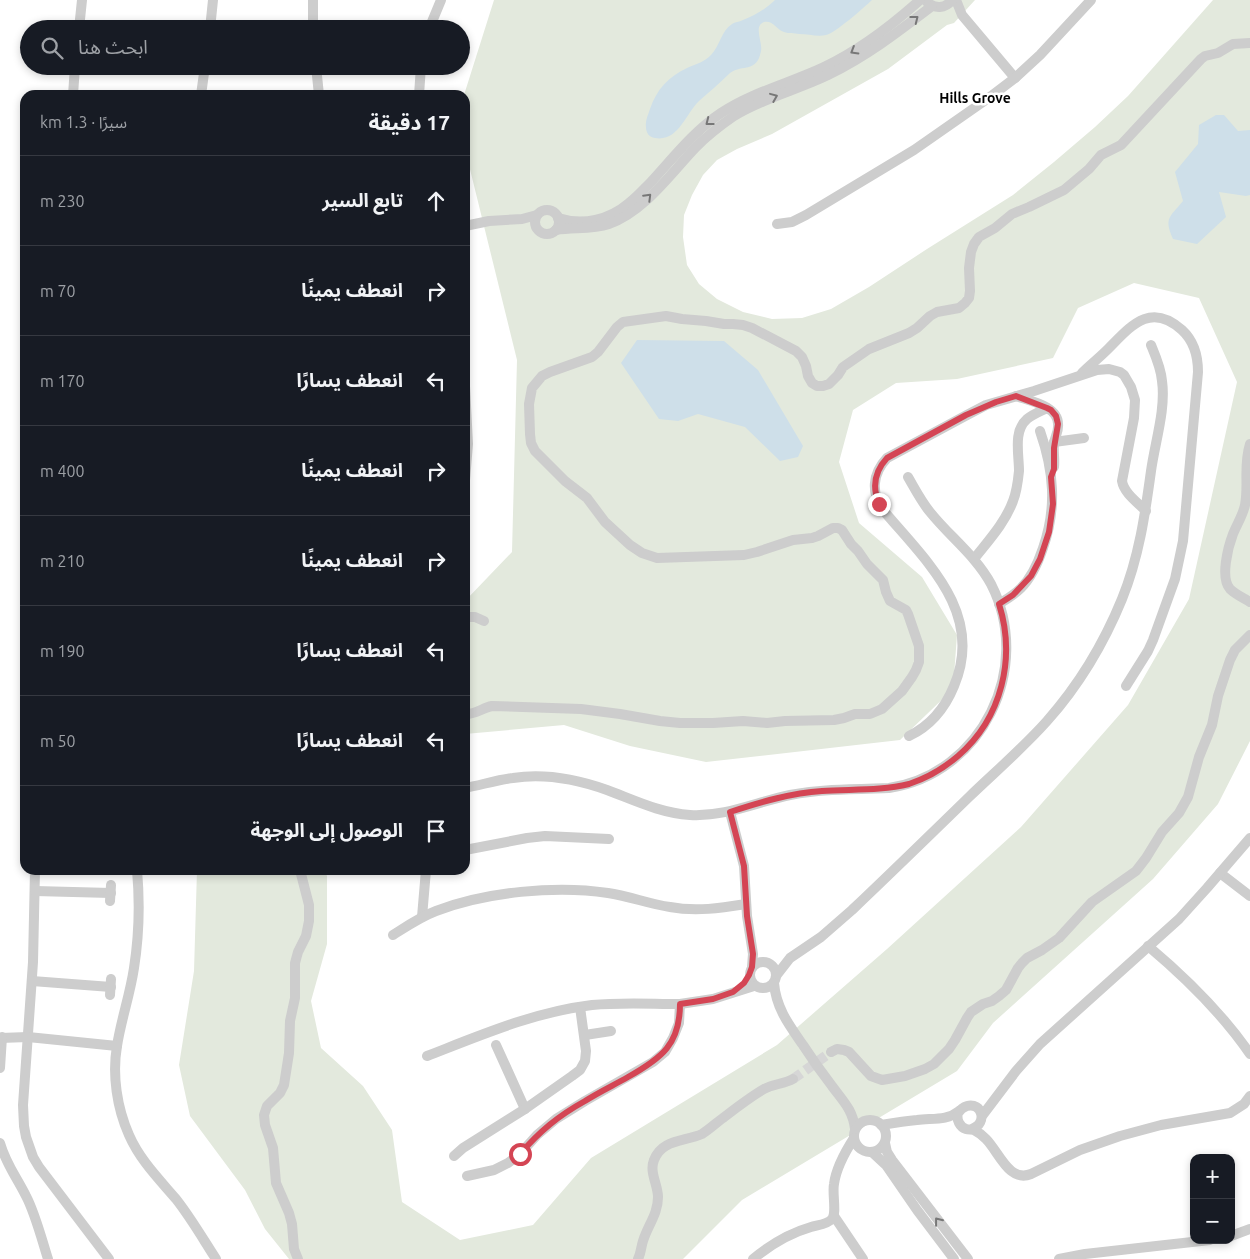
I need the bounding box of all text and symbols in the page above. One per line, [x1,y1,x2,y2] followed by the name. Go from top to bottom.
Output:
[909,17,918,25] one-way arrow
[20,20,470,75] search box
[38,34,66,62] icon: search
[78,36,148,58] text: ابحث هنا
[850,44,859,54] one-way arrow
[939,90,1011,106] district label: Hills Grove
[769,93,777,103] one-way arrow
[368,110,450,134] text: 17 دقيقة
[40,113,127,131] text: سيرًا · 1.3 km
[706,117,715,125] one-way arrow
[422,187,450,215] icon: ahead
[322,189,403,211] text: تابع السير
[40,192,85,210] text: 230 m
[643,194,652,203] one-way arrow
[422,277,450,305] icon: right
[301,279,403,301] text: انعطف يمينًا
[40,282,76,300] text: 70 m
[422,367,450,395] icon: left
[296,369,403,391] text: انعطف يسارًا
[40,372,85,390] text: 170 m
[422,457,450,485] icon: right
[301,459,403,481] text: انعطف يمينًا
[40,462,85,480] text: 400 m
[868,493,891,516] route end
[422,547,450,575] icon: right
[301,549,403,571] text: انعطف يمينًا
[40,552,85,570] text: 210 m
[422,637,450,665] icon: left
[296,639,403,661] text: انعطف يسارًا
[40,642,85,660] text: 190 m
[422,727,450,755] icon: left
[296,729,403,751] text: انعطف يسارًا
[40,732,76,750] text: 50 m
[422,817,450,845] icon: arrive
[251,819,403,841] text: الوصول إلى الوجهة
[509,1143,532,1166] route start
[1190,1154,1235,1244] map controls
[1190,1154,1235,1199] button: +
[1190,1199,1235,1244] button: −
[934,1217,943,1226] one-way arrow

